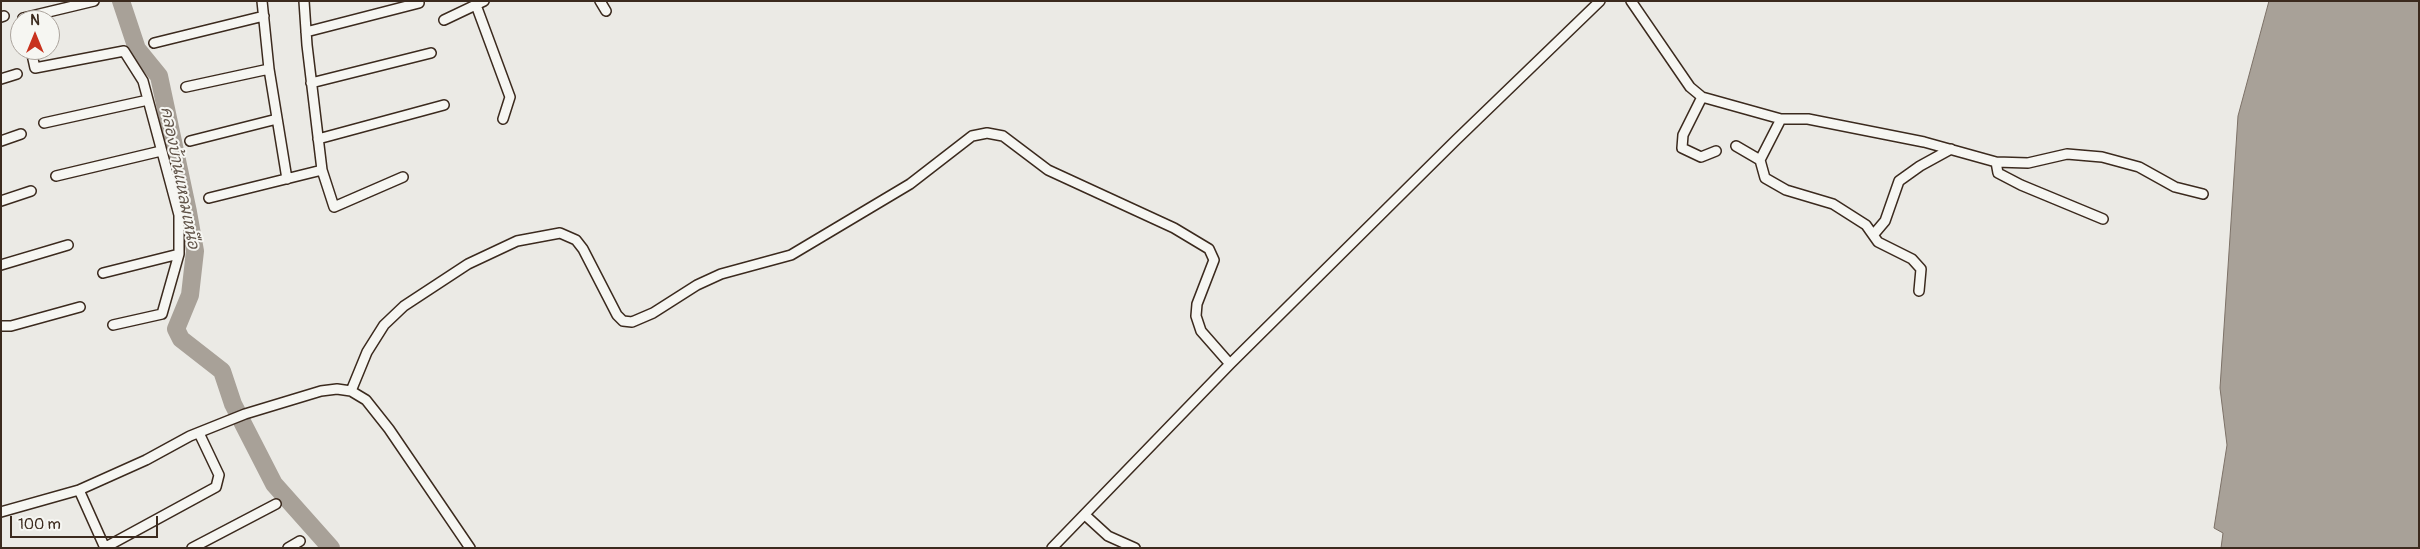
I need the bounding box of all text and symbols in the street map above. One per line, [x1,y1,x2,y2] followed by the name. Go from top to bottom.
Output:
[10,10,60,60] north arrow
[30,12,40,29] text: N
[156,105,202,251] water label: คลองบ้านแหลมเหนือ
[12,506,160,538] scale bar
[18,515,61,534] text: 100 m

